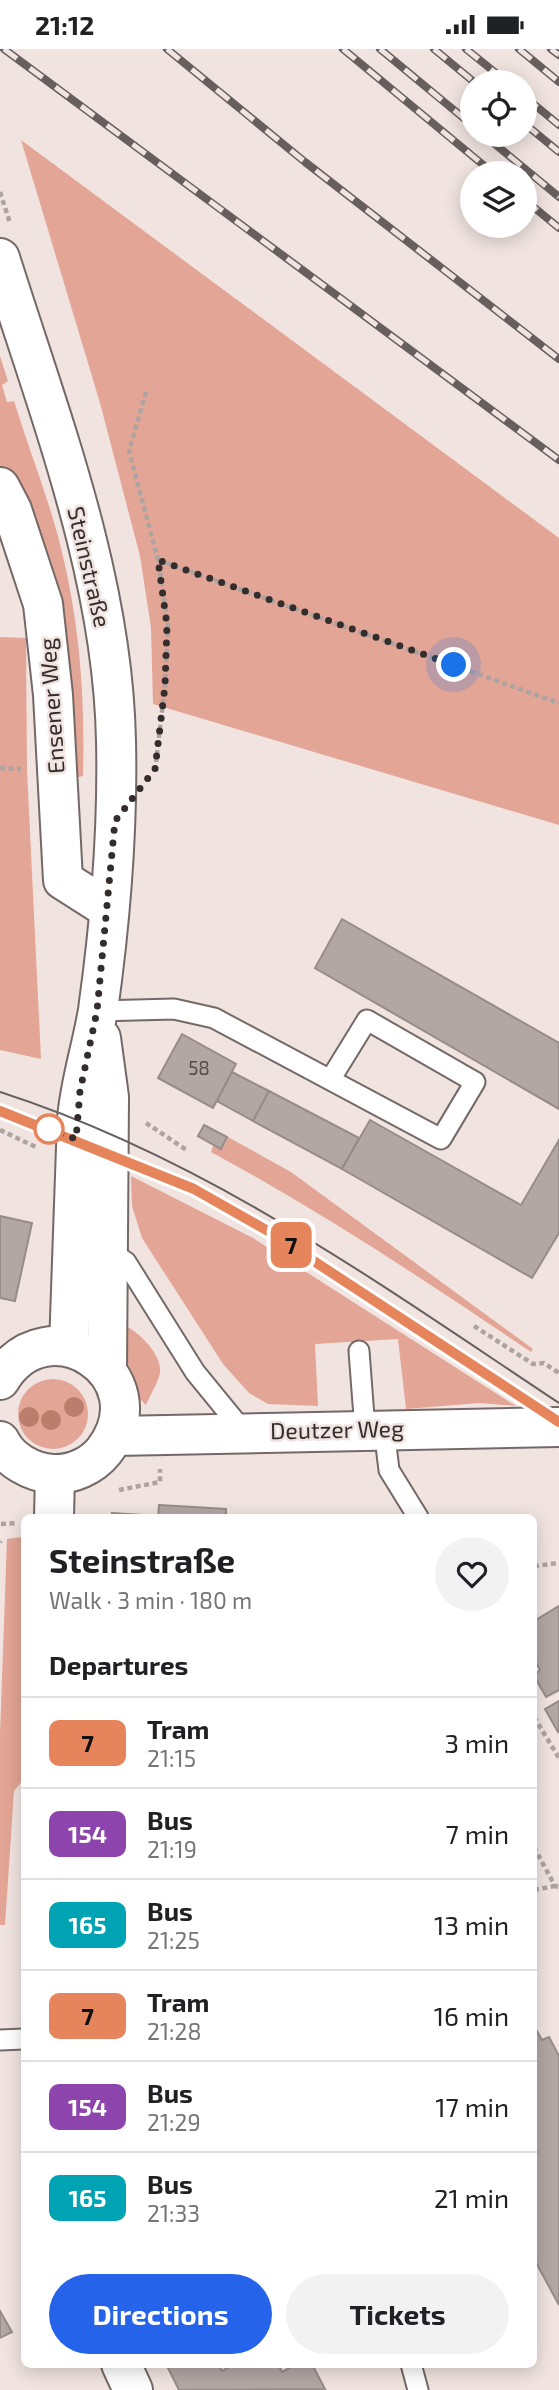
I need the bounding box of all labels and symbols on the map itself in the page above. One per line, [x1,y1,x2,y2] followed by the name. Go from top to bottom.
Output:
[62,504,117,630] street label: Steinstraße
[32,637,70,775] street label: Ensener Weg
[436,647,471,682] your location
[188,1056,210,1079] house number: 58
[34,1114,64,1144] unlabelled marker
[268,1222,314,1268] line badge: 7
[270,1414,404,1444] street label: Deutzer Weg

